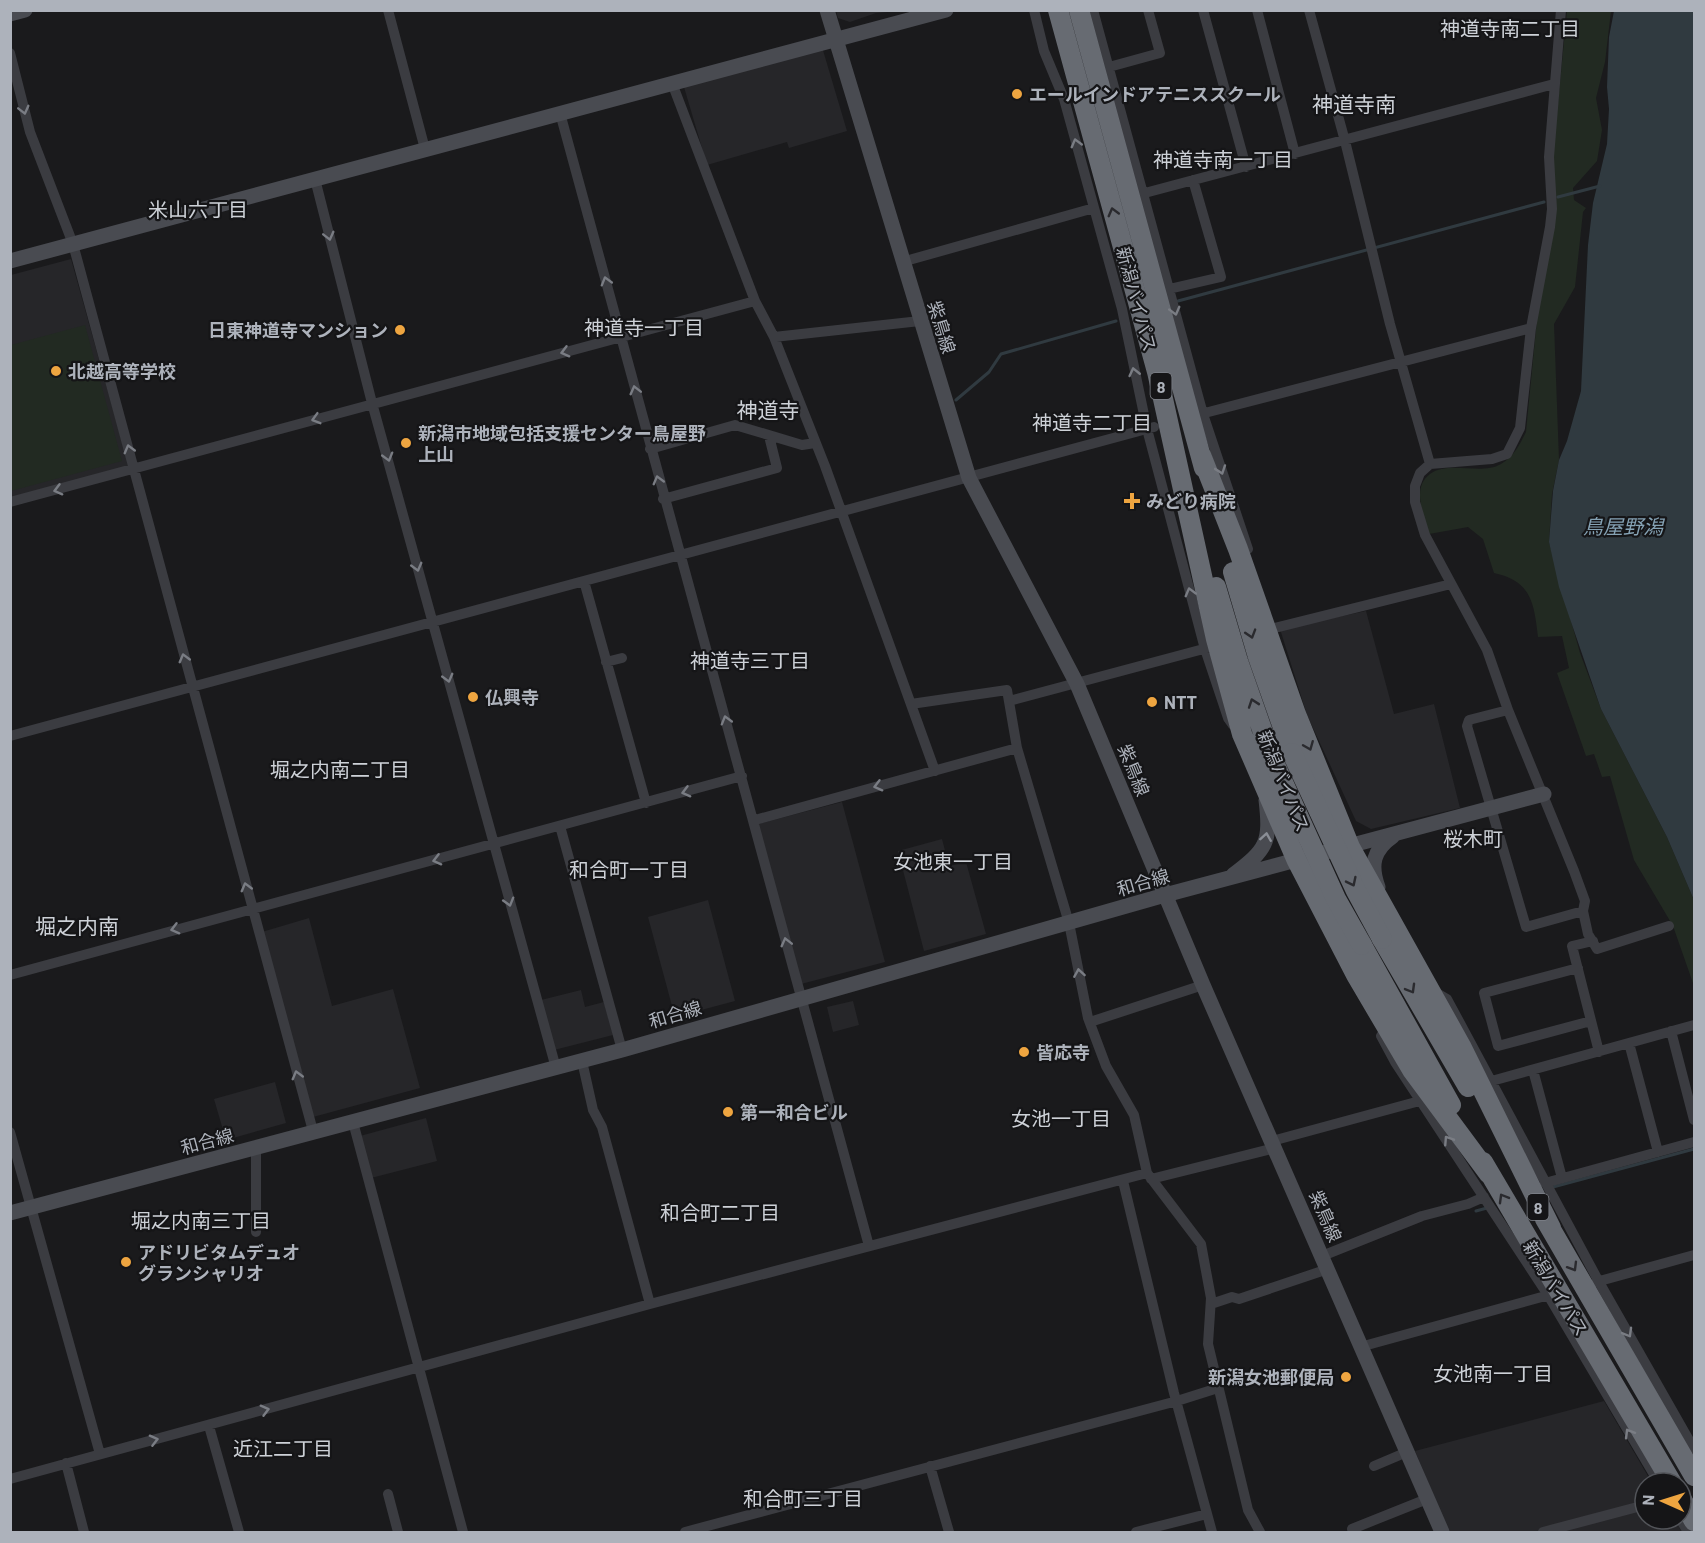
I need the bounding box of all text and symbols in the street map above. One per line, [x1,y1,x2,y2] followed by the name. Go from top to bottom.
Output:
[1440,16,1580,40] district label: 神道寺南二丁目
[1029,83,1281,105] place label: エールインドアテニススクール
[1010,87,1024,101] marker: エールインドアテニススクール
[1312,91,1396,116] district label: 神道寺南
[17,105,30,115] one-way arrow
[1071,138,1083,149] one-way arrow
[1153,147,1293,171] district label: 神道寺南一丁目
[148,197,248,221] district label: 米山六丁目
[1108,208,1120,218] one-way arrow
[322,231,335,241] one-way arrow
[1112,244,1162,354] street label: 新潟バイパス
[601,276,613,287] one-way arrow
[924,298,960,356] street label: 紫鳥線
[1168,305,1180,316] one-way arrow
[584,315,704,339] district label: 神道寺一丁目
[208,319,388,341] place label: 日東神道寺マンション
[393,323,407,337] marker: 日東神道寺マンション
[560,345,570,358] one-way arrow
[68,360,176,382] place label: 北越高等学校
[49,364,63,378] marker: 北越高等学校
[1129,368,1142,378] one-way arrow
[1150,373,1172,399] road number: 8
[630,385,643,395] one-way arrow
[737,397,800,422] district label: 神道寺
[1032,410,1152,434] district label: 神道寺二丁目
[311,412,322,424] one-way arrow
[418,422,706,465] place label: 新潟市地域包括支援センター鳥屋野 上山
[399,436,413,450] marker: 新潟市地域包括支援センター鳥屋野 上山
[124,444,136,455] one-way arrow
[380,452,393,462] one-way arrow
[1214,464,1227,475] one-way arrow
[653,475,665,485] one-way arrow
[53,482,63,495] one-way arrow
[1146,490,1236,512] place label: みどり病院
[1123,492,1141,510] marker: みどり病院
[1583,514,1666,538] water label: 鳥屋野潟
[410,561,422,571] one-way arrow
[1185,587,1197,598] one-way arrow
[1244,628,1256,639] one-way arrow
[690,648,810,672] district label: 神道寺三丁目
[179,653,191,664] one-way arrow
[441,672,453,683] one-way arrow
[485,686,539,708] place label: 仏興寺
[466,690,480,704] marker: 仏興寺
[1164,691,1197,713] place label: NTT
[1145,695,1159,709] marker: NTT
[1247,698,1260,709] one-way arrow
[721,715,733,726] one-way arrow
[1254,727,1314,835] street label: 新潟バイパス
[1302,740,1314,751] one-way arrow
[1114,741,1154,799] street label: 紫鳥線
[270,757,410,781] district label: 堀之内南二丁目
[874,779,884,792] one-way arrow
[681,784,691,797] one-way arrow
[1443,826,1503,850] district label: 桜木町
[1259,832,1272,842] one-way arrow
[893,849,1013,873] district label: 女池東一丁目
[432,853,442,866] one-way arrow
[569,857,689,881] district label: 和合町一丁目
[1114,864,1172,900] street label: 和合線
[1344,876,1356,887] one-way arrow
[240,882,253,892] one-way arrow
[502,896,514,907] one-way arrow
[35,913,119,938] district label: 堀之内南
[170,922,181,934] one-way arrow
[781,937,793,948] one-way arrow
[1073,968,1086,978] one-way arrow
[1404,983,1416,993] one-way arrow
[646,996,704,1032] street label: 和合線
[1036,1041,1090,1063] place label: 皆応寺
[1017,1045,1031,1059] marker: 皆応寺
[292,1070,305,1080] one-way arrow
[740,1101,848,1123] place label: 第一和合ビル
[721,1105,735,1119] marker: 第一和合ビル
[1011,1106,1111,1130] district label: 女池一丁目
[178,1123,236,1159] street label: 和合線
[1443,1136,1455,1146] one-way arrow
[1305,1187,1347,1245] street label: 紫鳥線
[1499,1194,1510,1204] one-way arrow
[1528,1194,1548,1220] road number: 8
[660,1200,780,1224] district label: 和合町二丁目
[131,1208,271,1232] district label: 堀之内南三丁目
[1519,1236,1593,1340] street label: 新潟バイパス
[138,1241,300,1284] place label: アドリビタムデュオ グランシャリオ
[119,1255,133,1269] marker: アドリビタムデュオ グランシャリオ
[1566,1260,1578,1271] one-way arrow
[1621,1327,1632,1337] one-way arrow
[1433,1361,1553,1385] district label: 女池南一丁目
[1208,1366,1334,1388] place label: 新潟女池郵便局
[1339,1370,1353,1384] marker: 新潟女池郵便局
[260,1405,270,1418] one-way arrow
[1625,1429,1637,1439] one-way arrow
[149,1434,159,1447] one-way arrow
[233,1436,333,1460] district label: 近江二丁目
[1633,1471,1693,1531] north arrow
[743,1486,863,1510] district label: 和合町三丁目
[1638,1494,1657,1506] text: N

